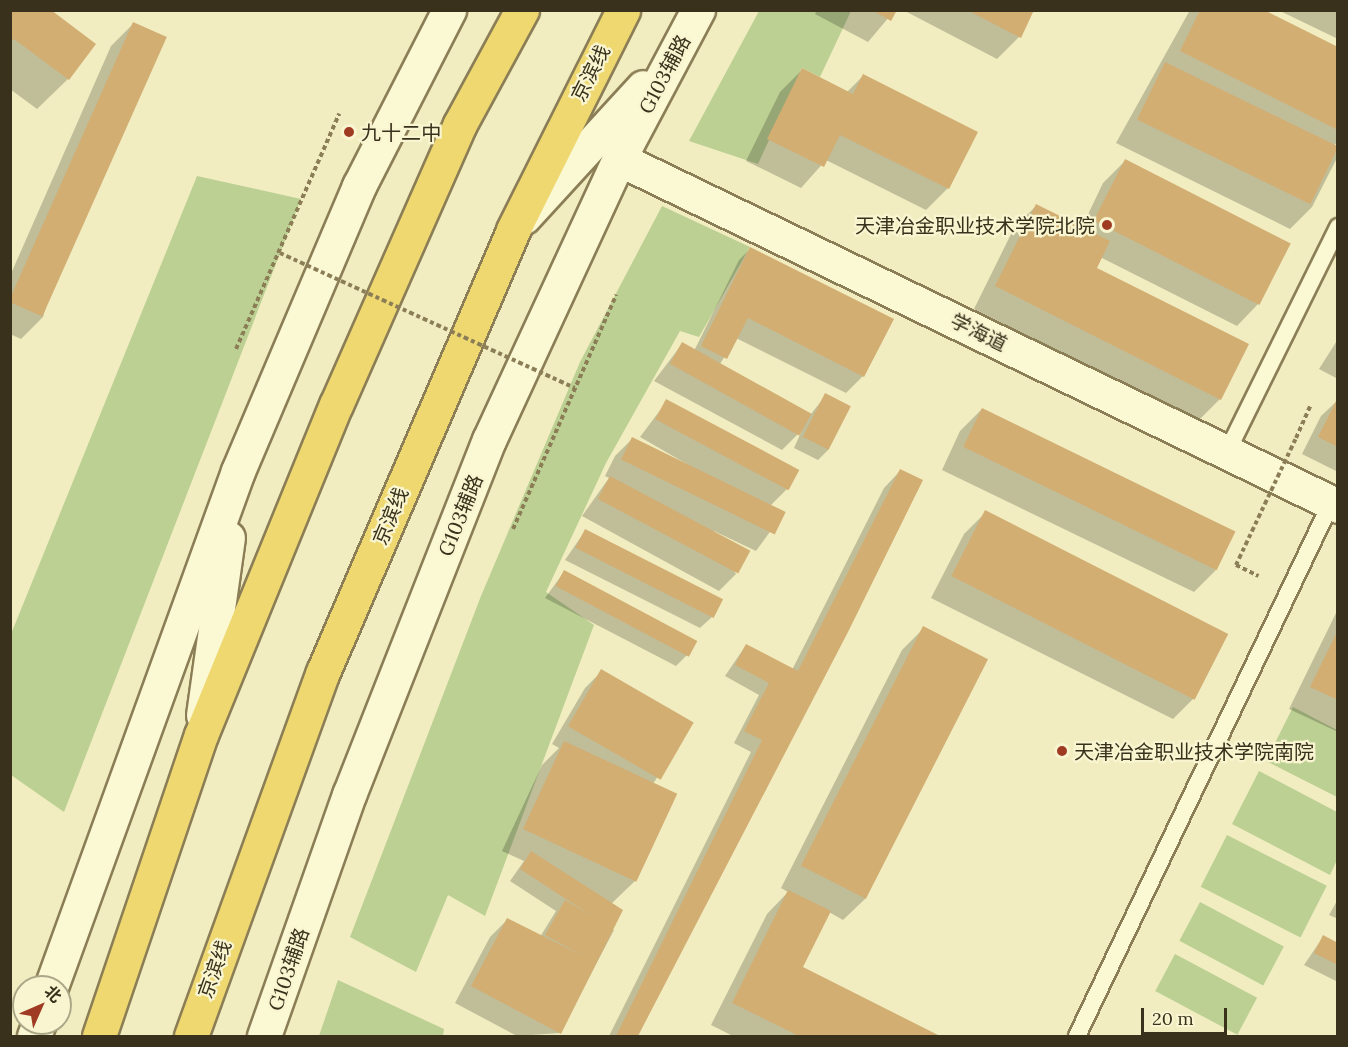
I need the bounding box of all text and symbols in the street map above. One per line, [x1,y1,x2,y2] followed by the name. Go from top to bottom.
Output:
[633,30,695,118] street label: G103辅路
[566,41,614,105] street label: 京滨线
[361,120,441,144] place label: 九十二中
[342,125,356,139] marker: 九十二中
[855,213,1095,237] place label: 天津冶金职业技术学院北院
[1100,218,1114,232] marker: 天津冶金职业技术学院北院
[947,308,1011,356] street label: 学海道
[433,471,487,559] street label: G103辅路
[367,484,413,548] street label: 京滨线
[1074,739,1314,763] place label: 天津冶金职业技术学院南院
[1055,744,1069,758] marker: 天津冶金职业技术学院南院
[263,924,313,1014] street label: G103辅路
[192,937,236,1001] street label: 京滨线
[12,975,72,1035] north arrow
[41,981,66,1006] text: 北
[1144,996,1230,1034] scale bar
[1152,1007,1194,1030] text: 20 m

